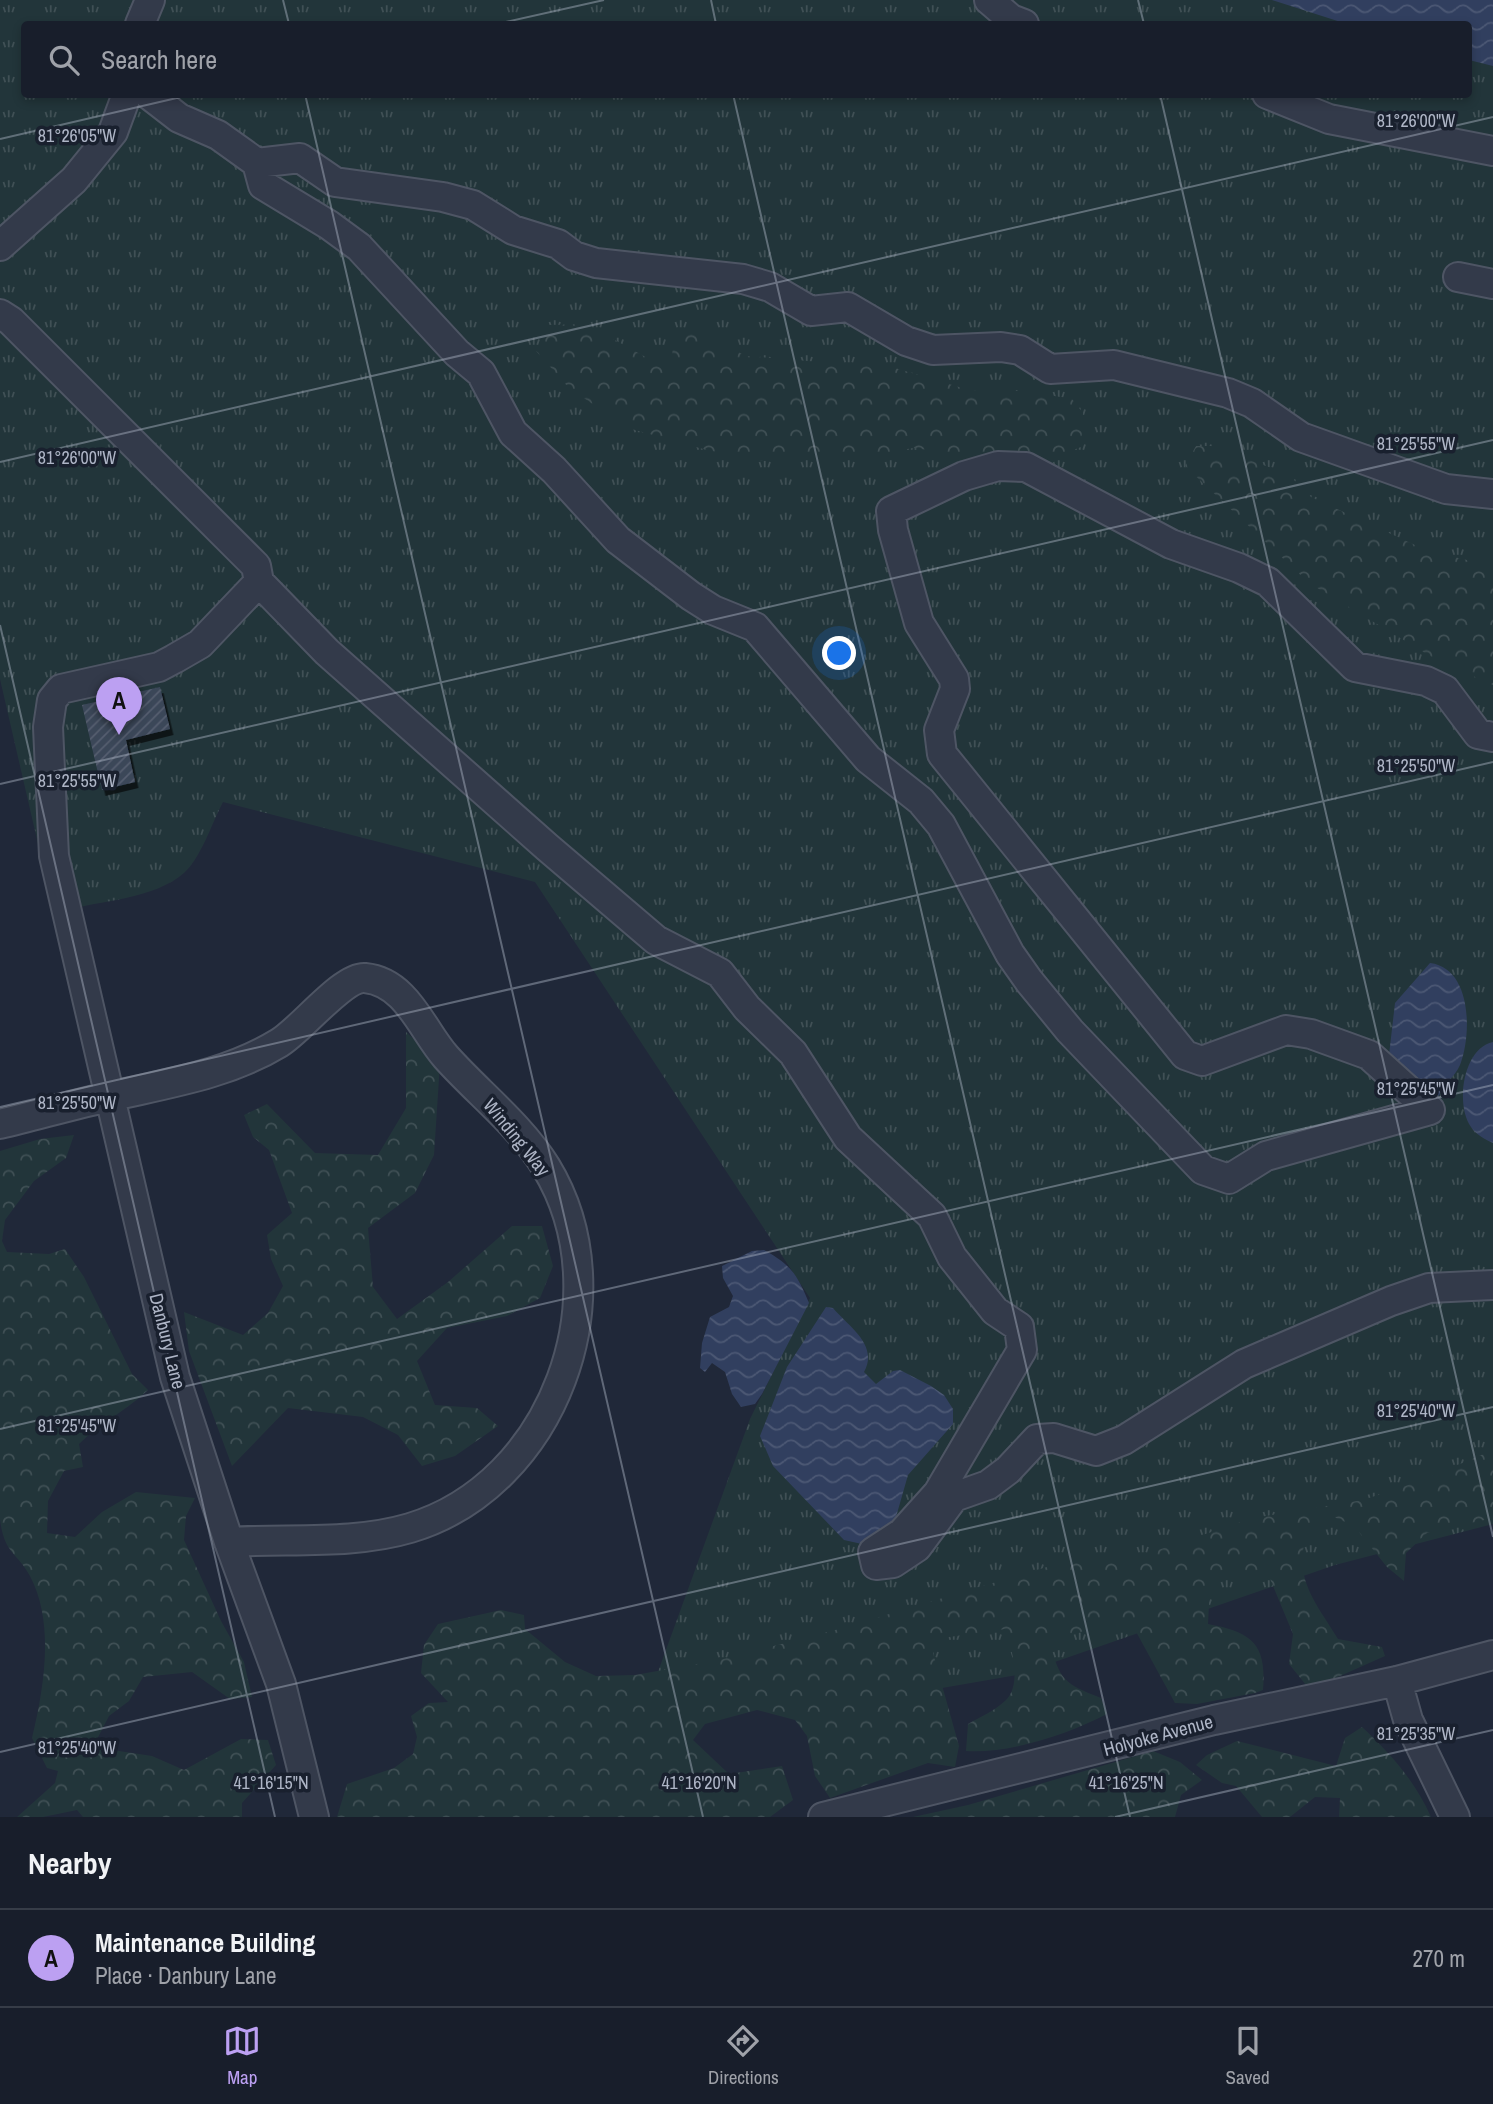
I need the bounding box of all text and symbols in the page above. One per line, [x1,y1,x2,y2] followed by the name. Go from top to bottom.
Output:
[21,21,1472,98] search box
[45,41,83,79] icon: search
[101,42,217,77] text: Search here
[1377,108,1455,133] text: 81°26'00"W
[38,123,116,148] text: 81°26'05"W
[1377,431,1455,456] text: 81°25'55"W
[38,445,116,470] text: 81°26'00"W
[822,636,856,670] your location
[96,677,142,735] pin: A
[1377,753,1455,778] text: 81°25'50"W
[38,768,116,793] text: 81°25'55"W
[1377,1076,1455,1101] text: 81°25'45"W
[38,1090,116,1115] text: 81°25'50"W
[478,1093,556,1181] street label: Winding Way
[144,1290,192,1392] street label: Danbury Lane
[1377,1398,1455,1423] text: 81°25'40"W
[38,1413,116,1438] text: 81°25'45"W
[1100,1708,1216,1762] street label: Holyoke Avenue
[1377,1721,1455,1746] text: 81°25'35"W
[38,1735,116,1760] text: 81°25'40"W
[233,1770,309,1795] text: 41°16'15"N
[661,1770,737,1795] text: 41°16'20"N
[1088,1770,1164,1795] text: 41°16'25"N
[28,1843,111,1883] text: Nearby
[95,1925,315,1960] text: Maintenance Building
[44,1943,58,1974] text: A
[1413,1943,1465,1974] text: 270 m
[95,1960,276,1991] text: Place · Danbury Lane
[223,2022,261,2090] tab: Map
[708,2022,779,2090] tab: Directions
[1226,2022,1270,2090] tab: Saved

